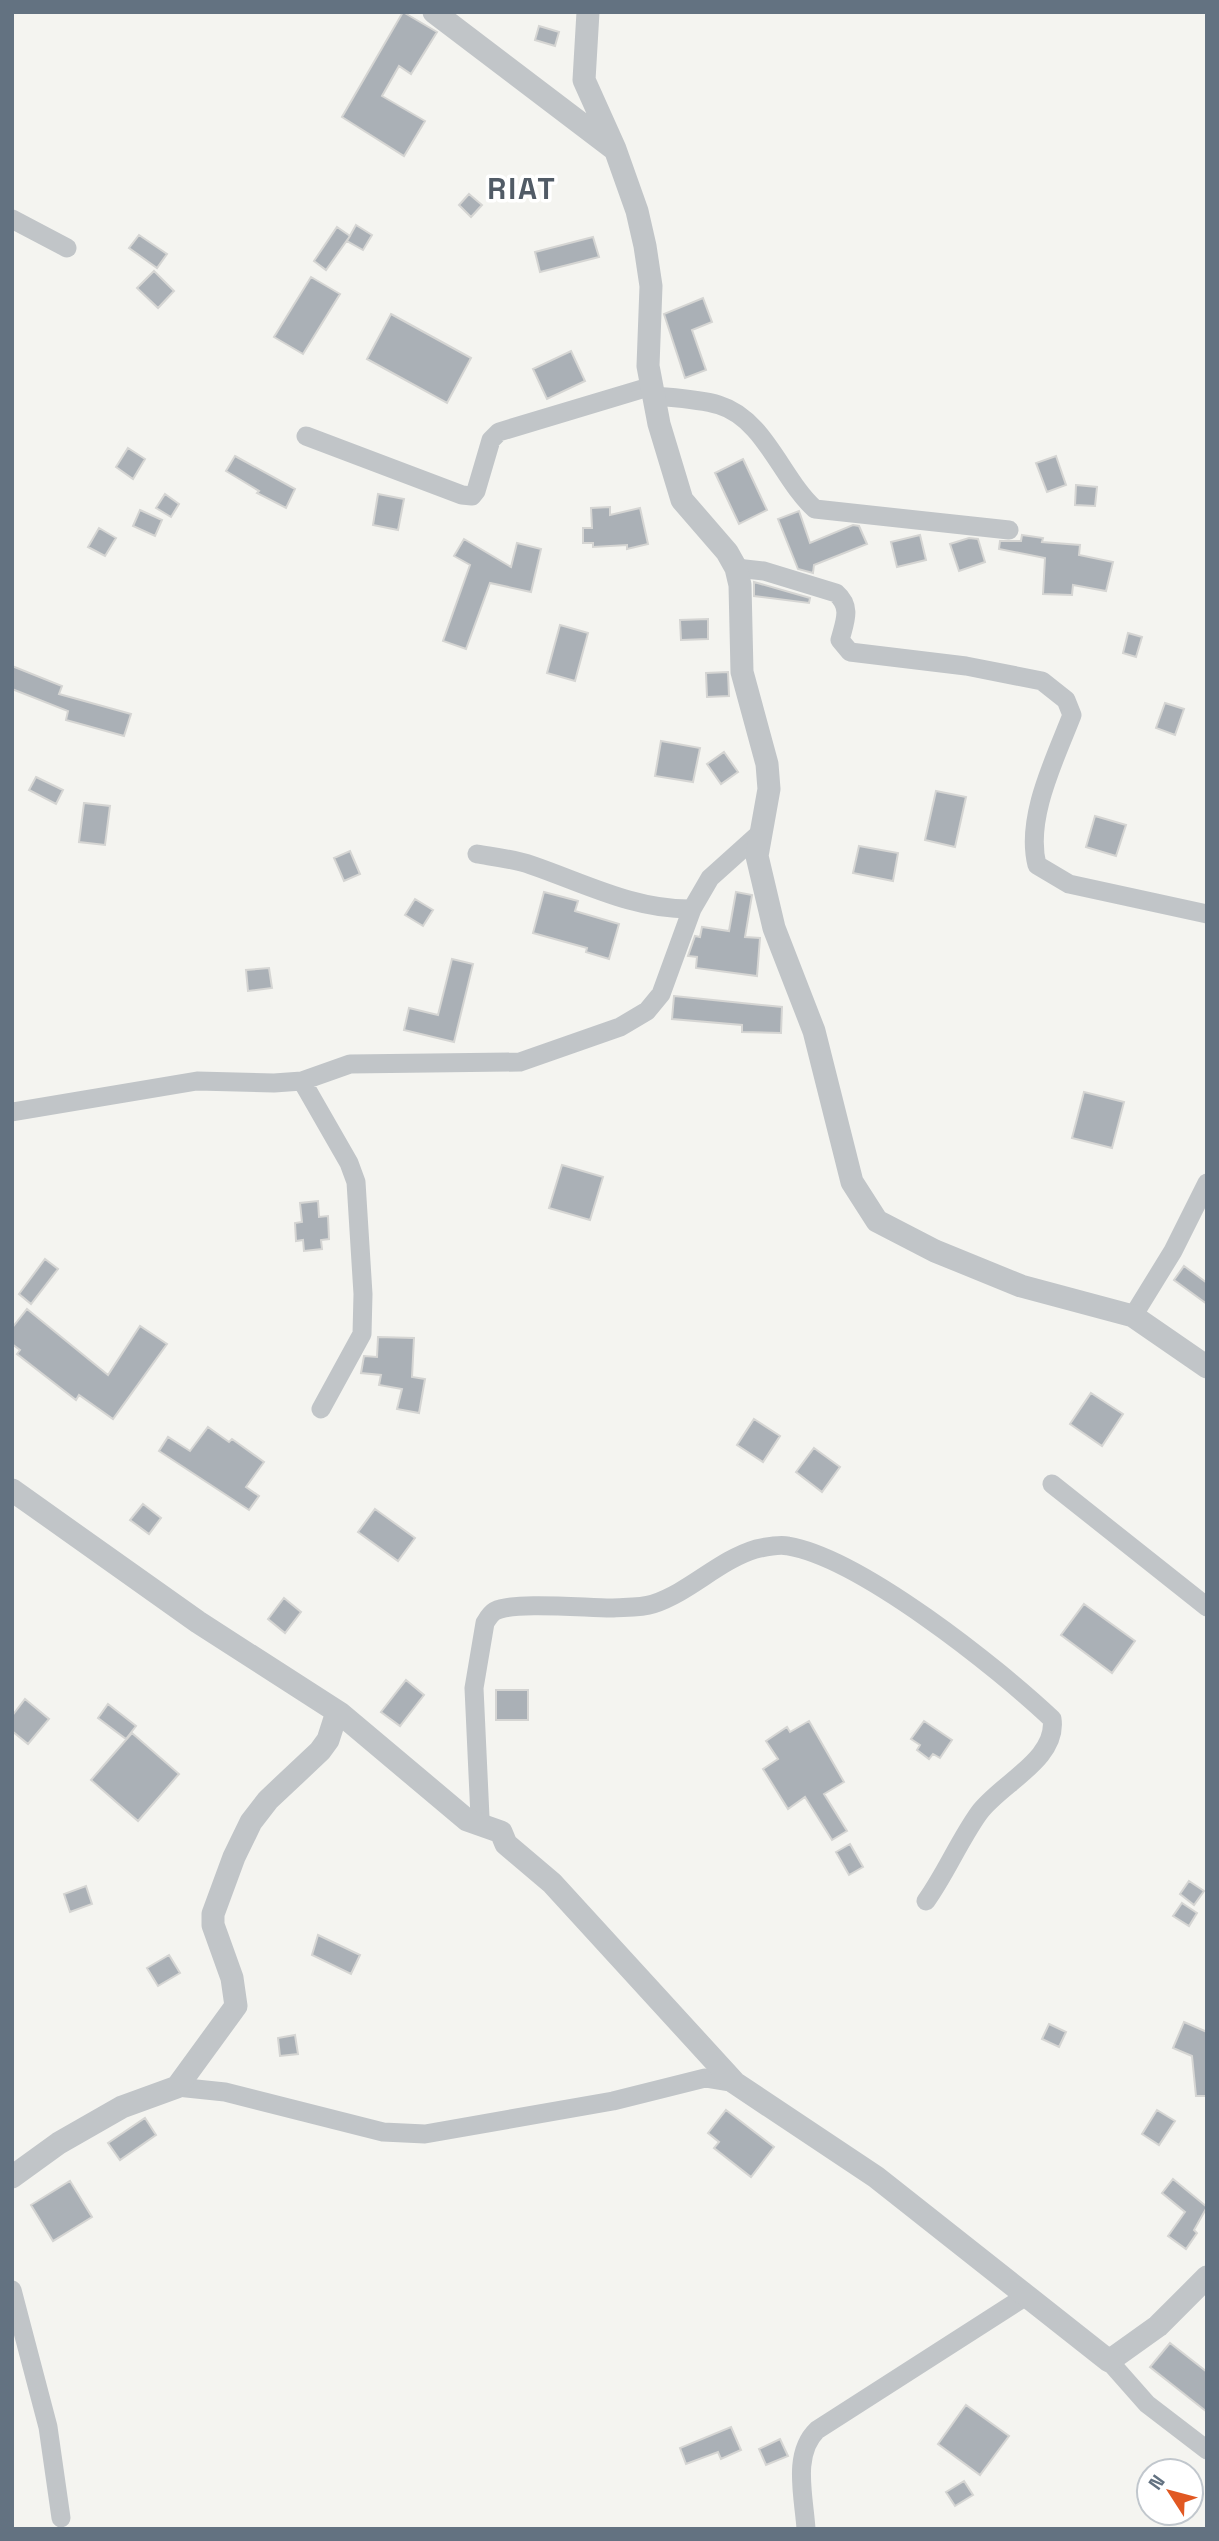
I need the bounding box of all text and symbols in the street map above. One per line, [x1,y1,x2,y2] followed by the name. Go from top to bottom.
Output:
[487,169,557,208] district label: RIAT
[1135,2457,1205,2527] north arrow
[1143,2470,1171,2495] text: N

